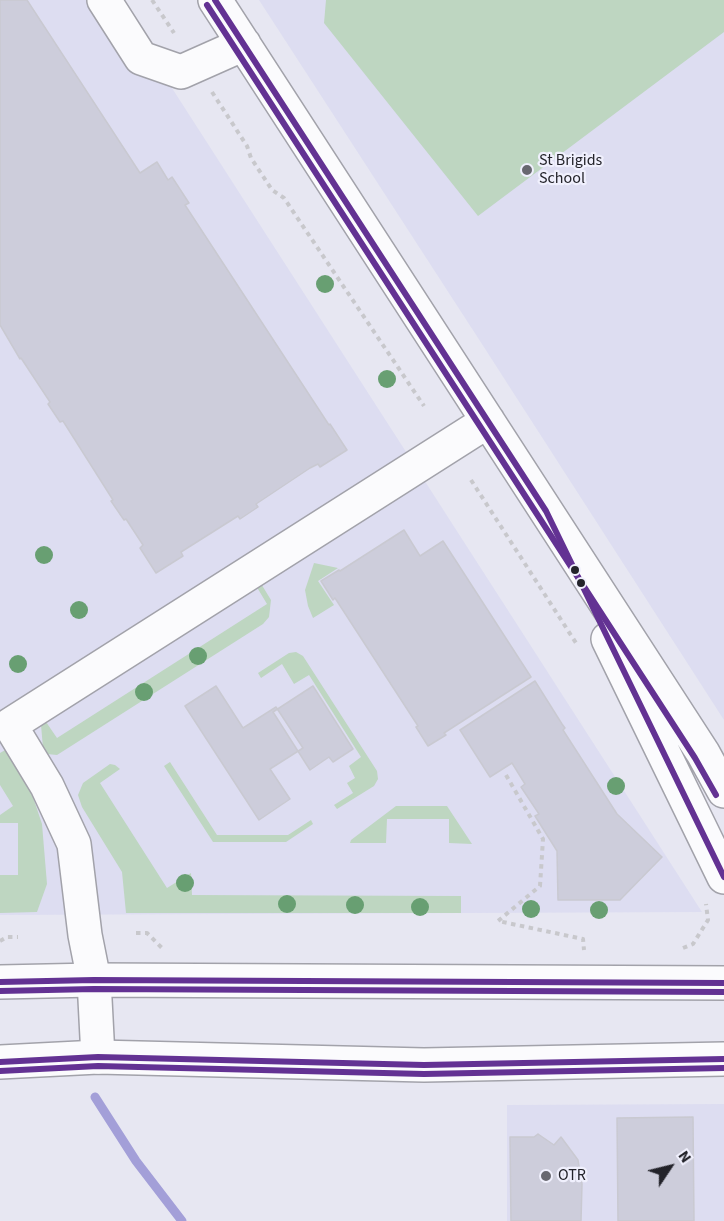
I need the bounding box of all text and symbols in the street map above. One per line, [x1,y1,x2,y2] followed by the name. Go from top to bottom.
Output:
[539,151,602,189] place label: St Brigids School
[520,163,534,177] marker: St Brigids School
[569,564,581,576] unlabelled marker
[575,577,587,589] unlabelled marker
[640,1137,700,1197] north arrow
[673,1146,697,1167] text: N
[558,1166,586,1186] place label: OTR
[539,1169,553,1183] marker: OTR

